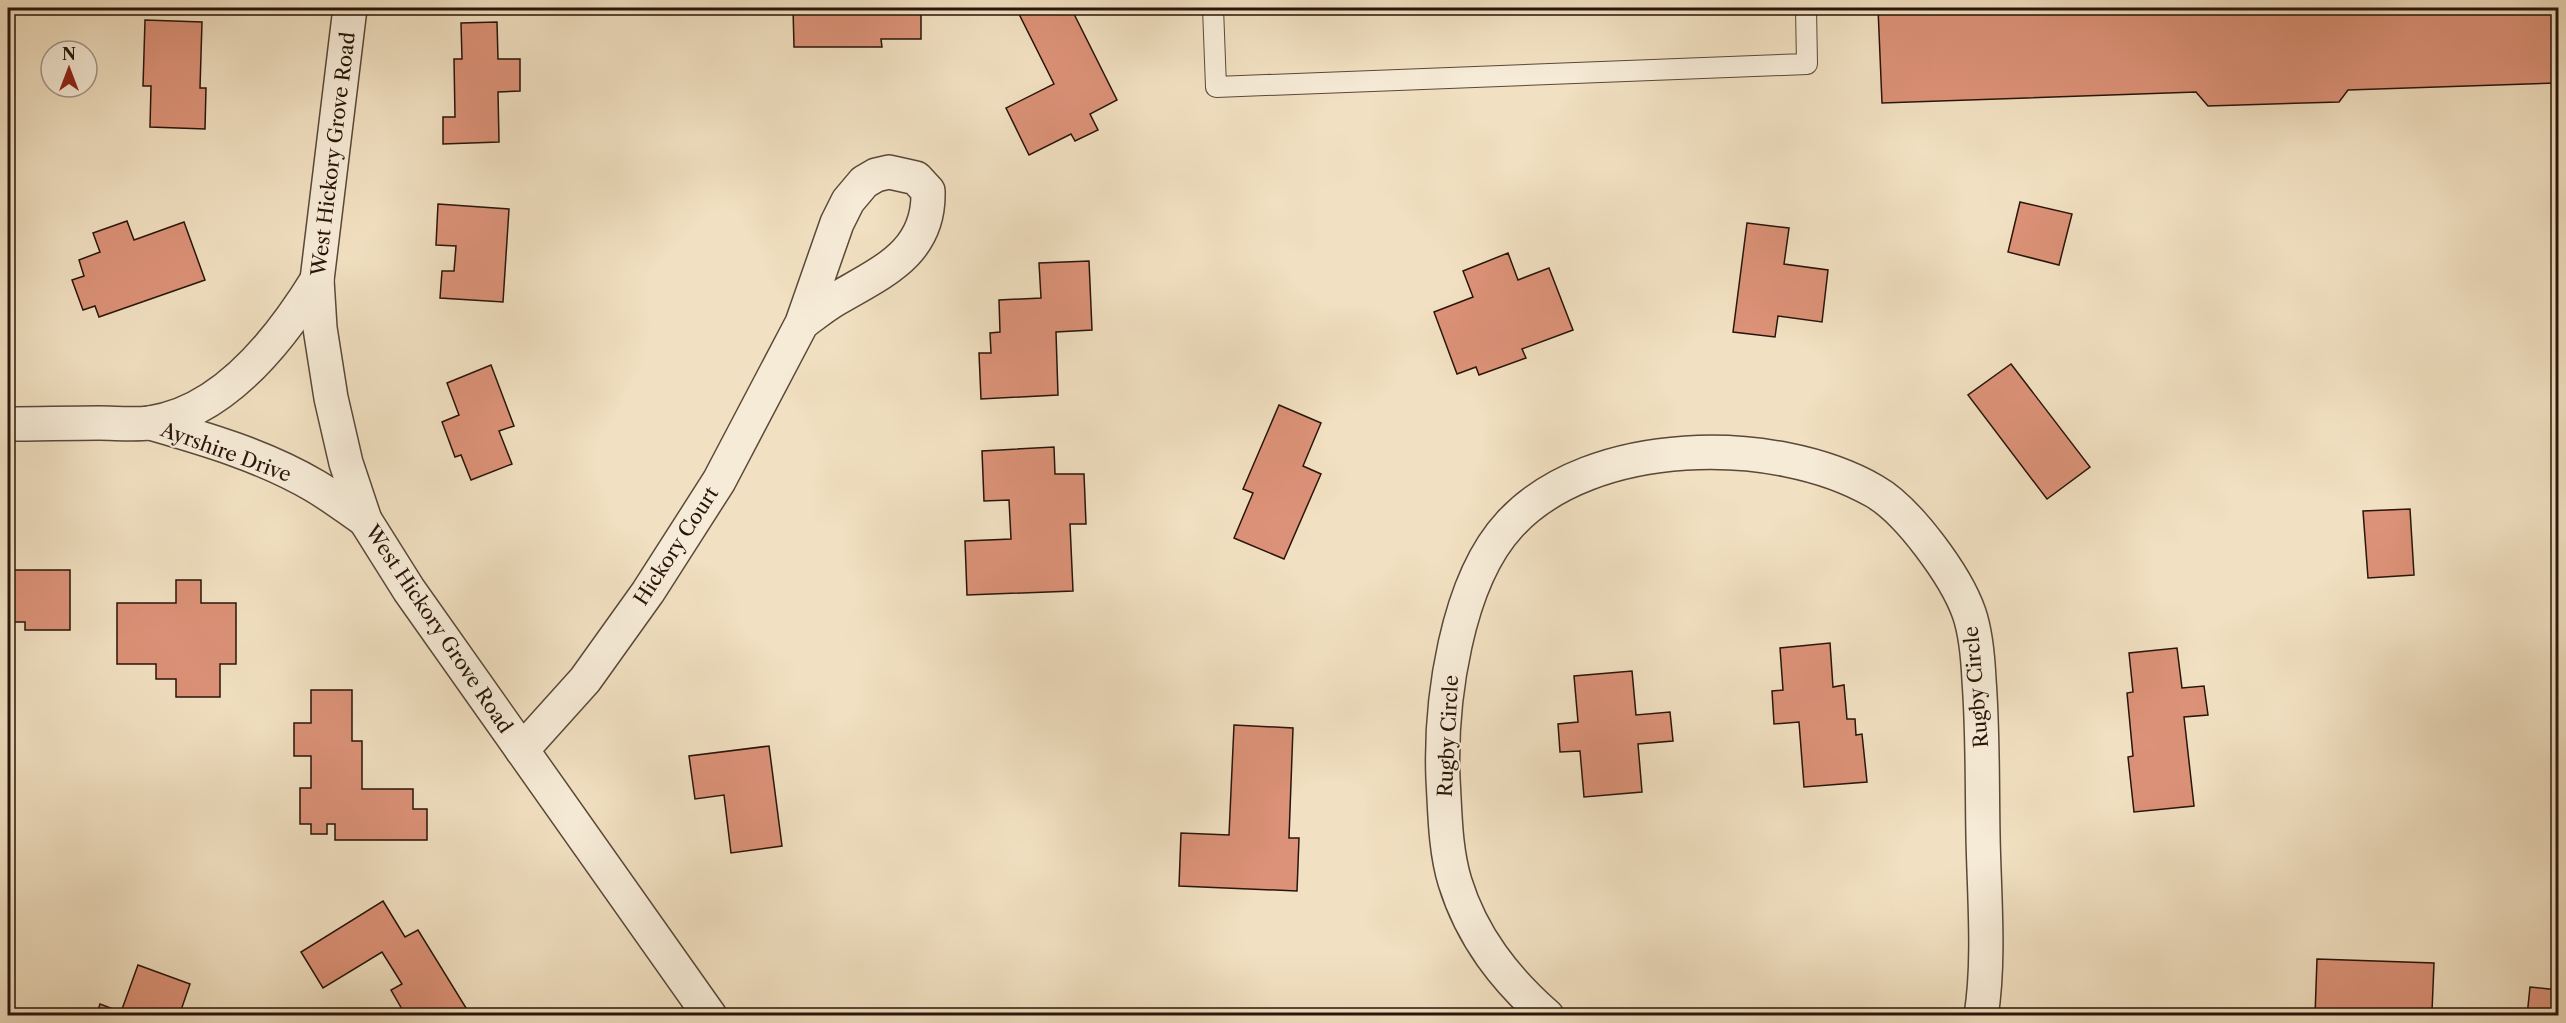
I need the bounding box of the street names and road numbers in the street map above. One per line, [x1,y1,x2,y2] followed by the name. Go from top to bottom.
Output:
[306,31,360,278] street label: West Hickory Grove Road
[157,417,295,487] street label: Ayrshire Drive
[629,482,723,610] street label: Hickory Court
[360,520,518,738] street label: West Hickory Grove Road
[1959,625,1993,749] street label: Rugby Circle
[1433,674,1463,798] street label: Rugby Circle

